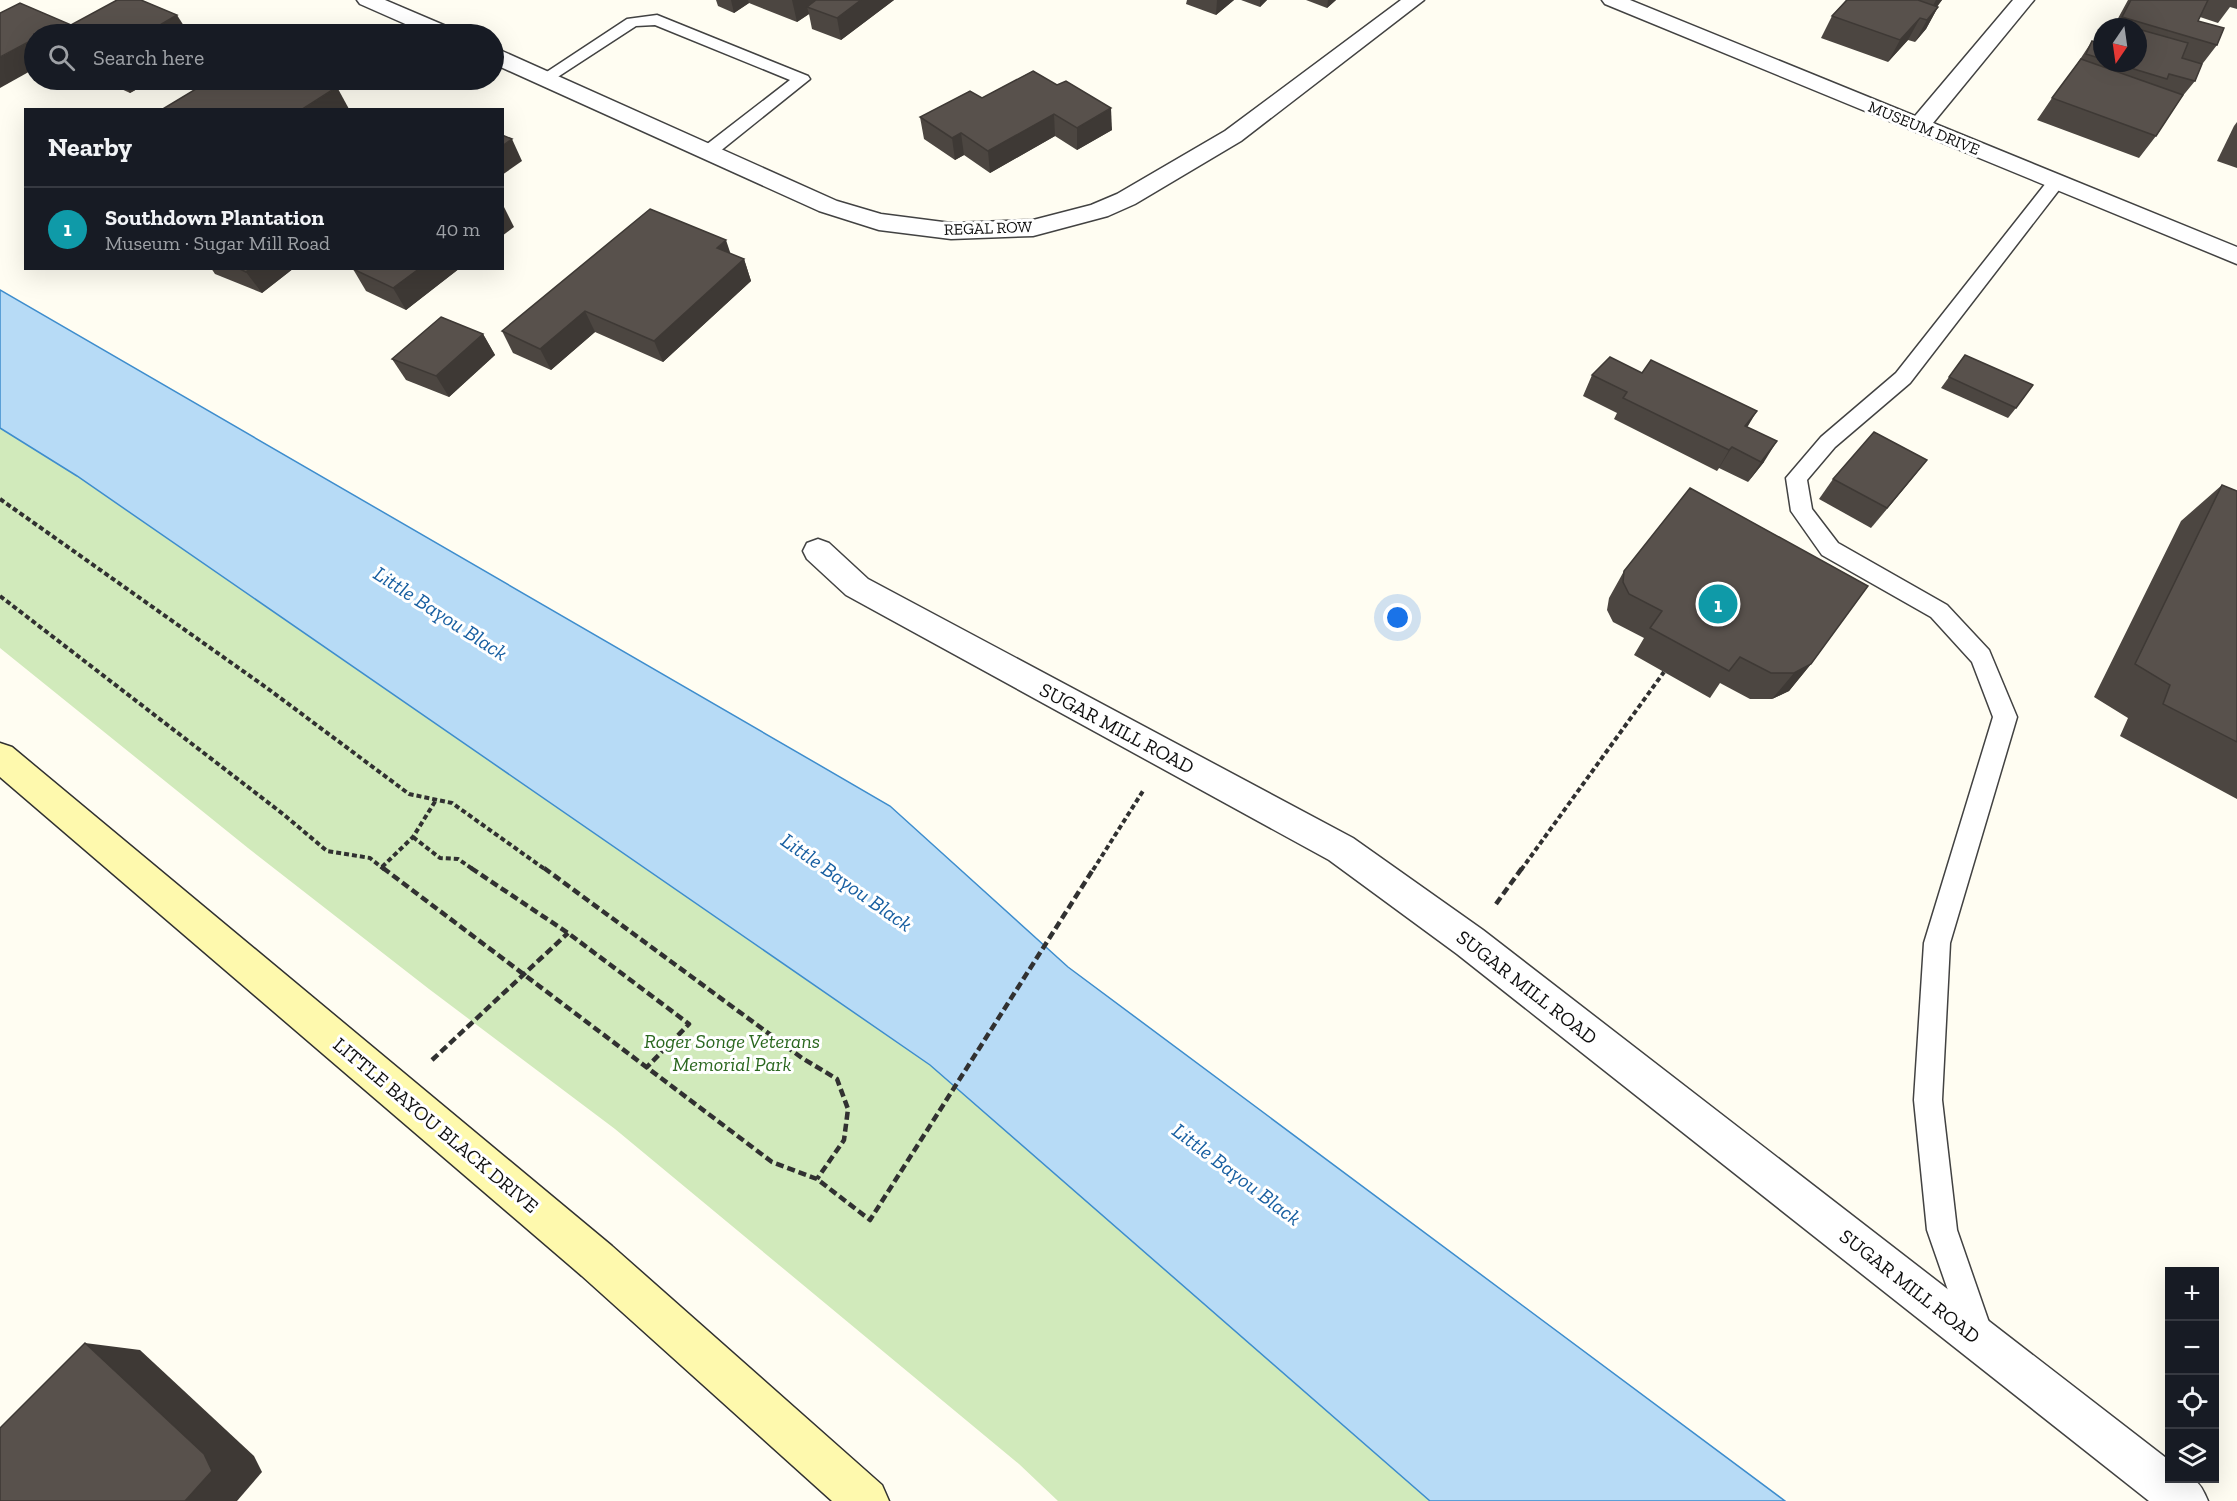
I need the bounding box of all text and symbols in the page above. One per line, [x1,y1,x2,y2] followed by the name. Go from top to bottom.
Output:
[2093,18,2147,72] north arrow
[24,24,504,90] search box
[45,41,78,74] icon: search
[93,44,204,71] text: Search here
[1865,97,1983,159] street label: MUSEUM DRIVE
[48,131,132,163] text: Nearby
[105,204,324,231] text: Southdown Plantation
[63,217,72,241] text: 1
[436,217,480,241] text: 40 m
[943,217,1033,239] street label: REGAL ROW
[105,231,330,255] text: Museum · Sugar Mill Road
[369,560,513,666] water label: Little Bayou Black
[1698,582,1738,626] pin: 1
[1383,603,1412,632] your location
[1036,677,1198,779] street label: SUGAR MILL ROAD
[777,827,917,937] water label: Little Bayou Black
[1452,925,1602,1049] street label: SUGAR MILL ROAD
[644,1029,820,1076] park label: Roger Songe Veterans Memorial Park
[329,1032,543,1218] street label: LITTLE BAYOU BLACK DRIVE
[1168,1118,1306,1230] water label: Little Bayou Black
[1835,1224,1985,1348] street label: SUGAR MILL ROAD
[2165,1267,2219,1483] map controls
[2165,1267,2219,1321] button: +
[2165,1321,2219,1375] button: −
[2165,1375,2219,1429] button: locate
[2165,1429,2219,1483] button: layers

